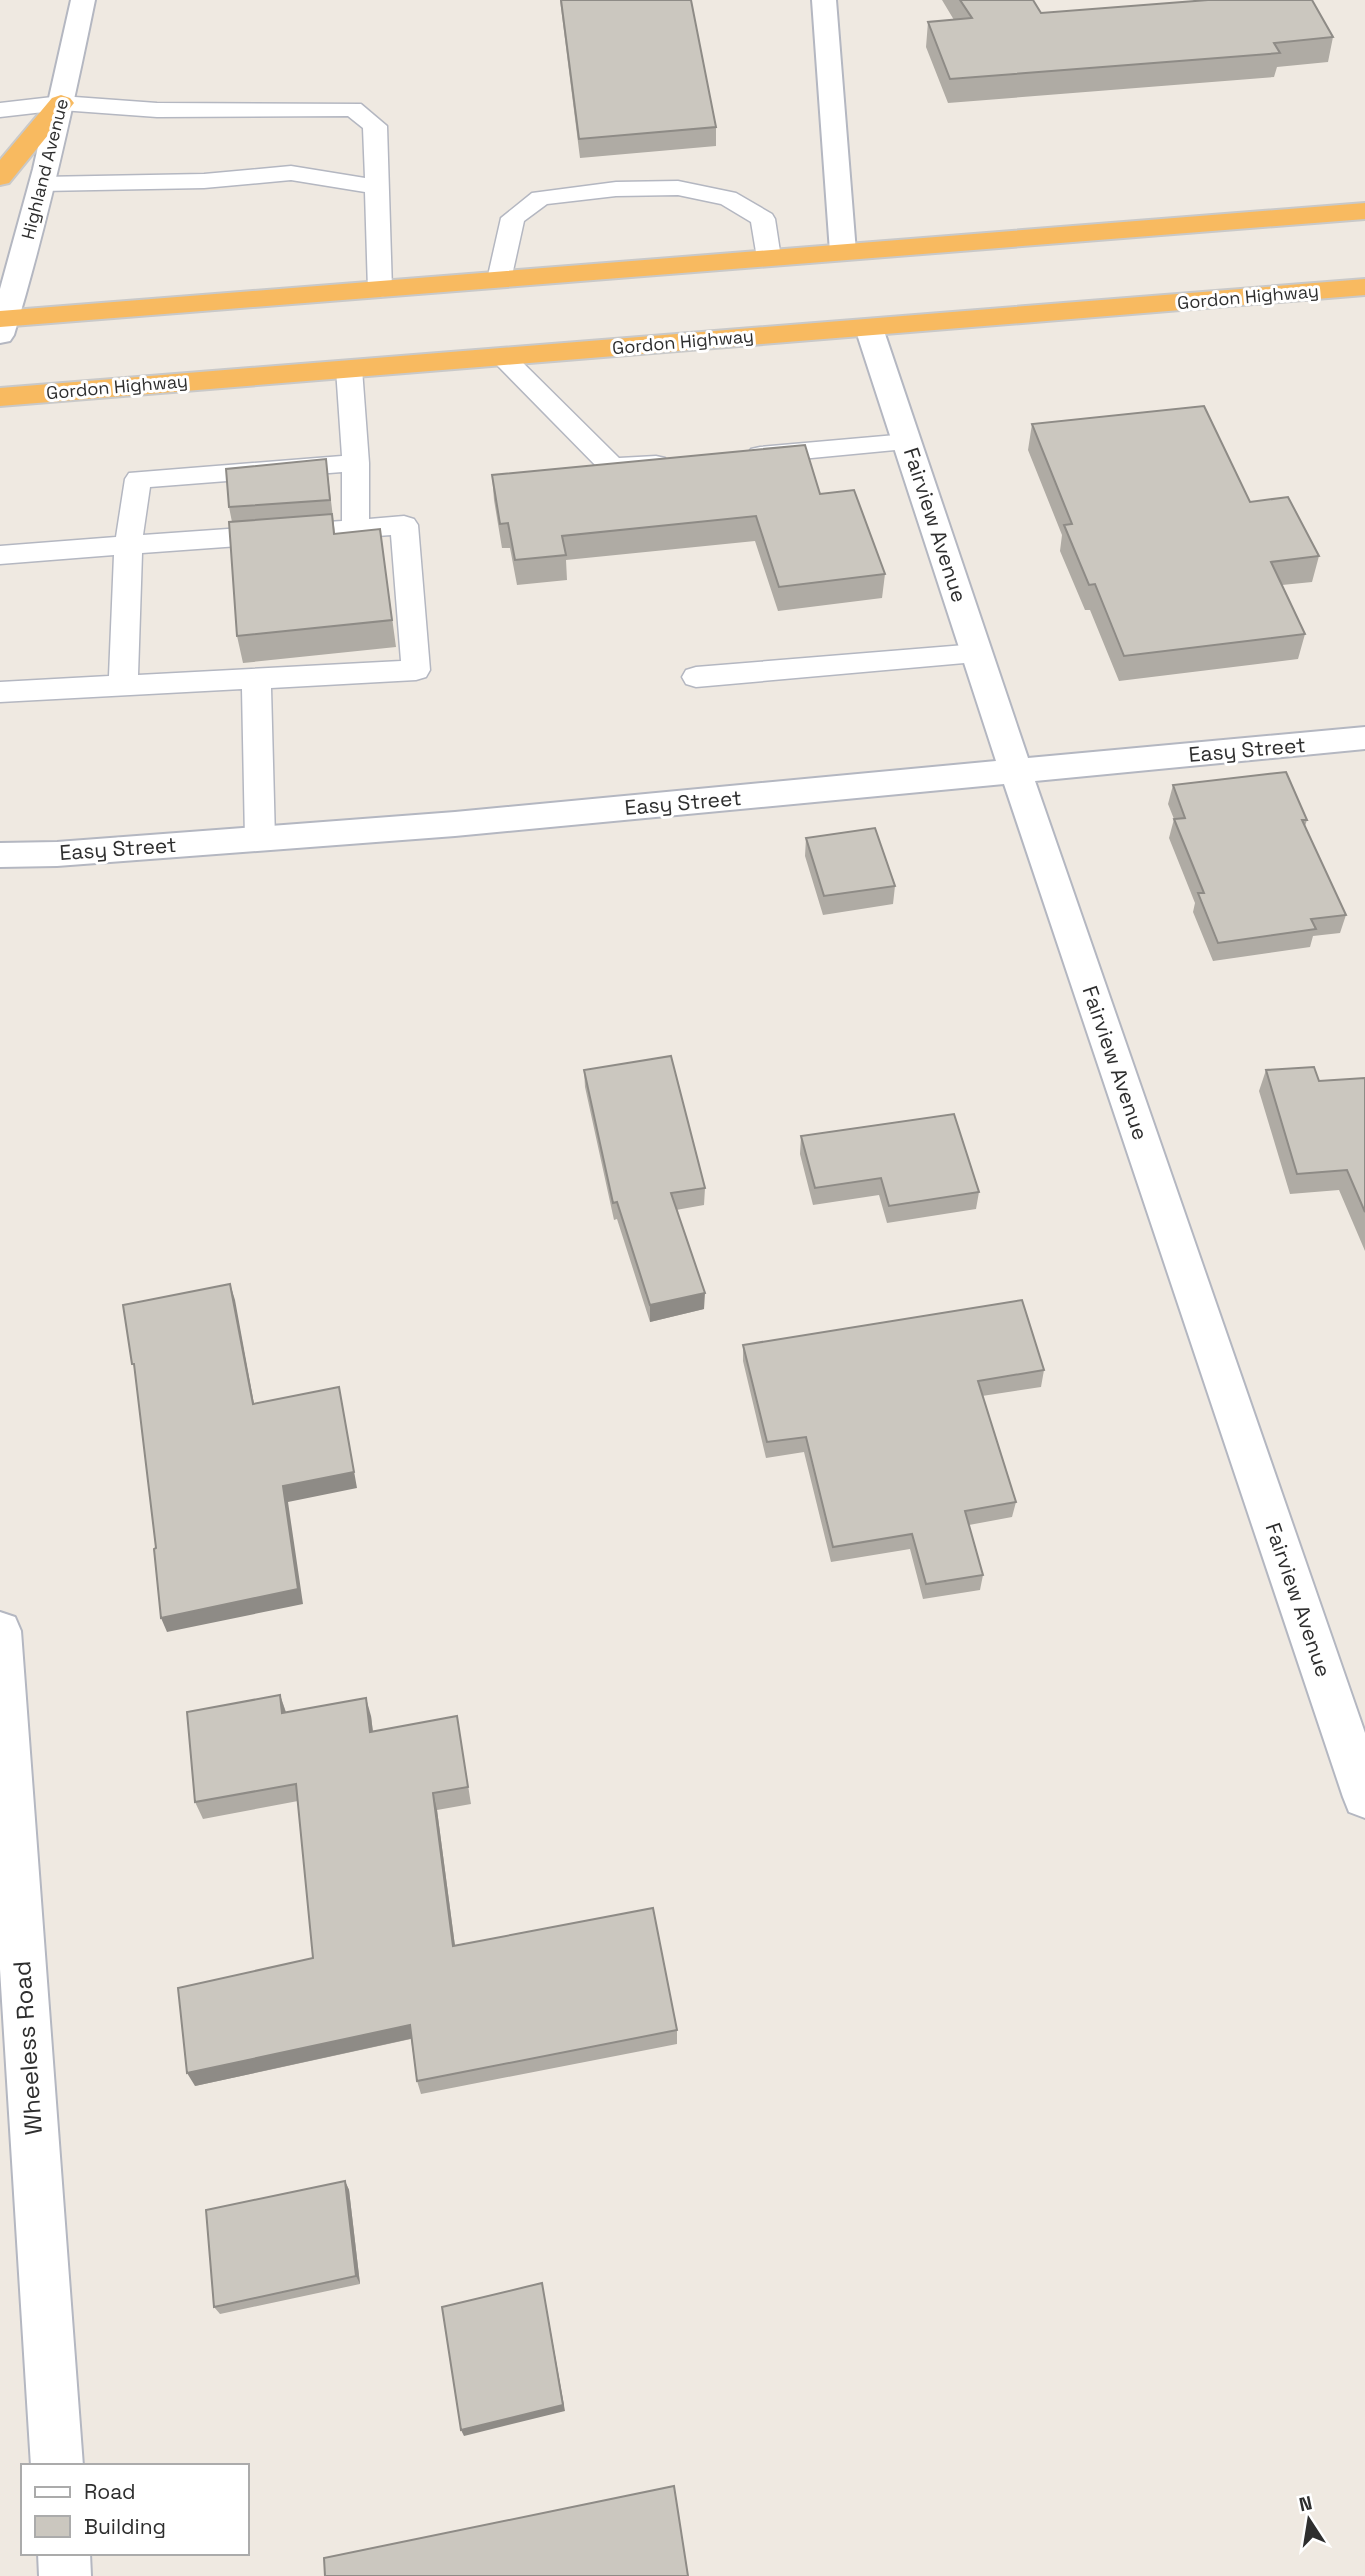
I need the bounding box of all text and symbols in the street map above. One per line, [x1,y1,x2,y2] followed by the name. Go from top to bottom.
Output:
[16,96,73,242] street label: Highland Avenue
[1176,279,1320,314] street label: Gordon Highway
[611,324,755,359] street label: Gordon Highway
[45,369,189,404] street label: Gordon Highway
[898,444,973,606] street label: Fairview Avenue
[1187,731,1307,768] street label: Easy Street
[623,784,743,821] street label: Easy Street
[59,831,177,866] street label: Easy Street
[1076,982,1154,1143] street label: Fairview Avenue
[1259,1519,1337,1680] street label: Fairview Avenue
[6,1960,49,2136] street label: Wheeless Road
[21,2464,248,2555] legend
[84,2478,136,2505] text: Road
[1274,2485,1344,2555] north arrow
[1297,2490,1314,2517] text: N
[84,2513,166,2540] text: Building

